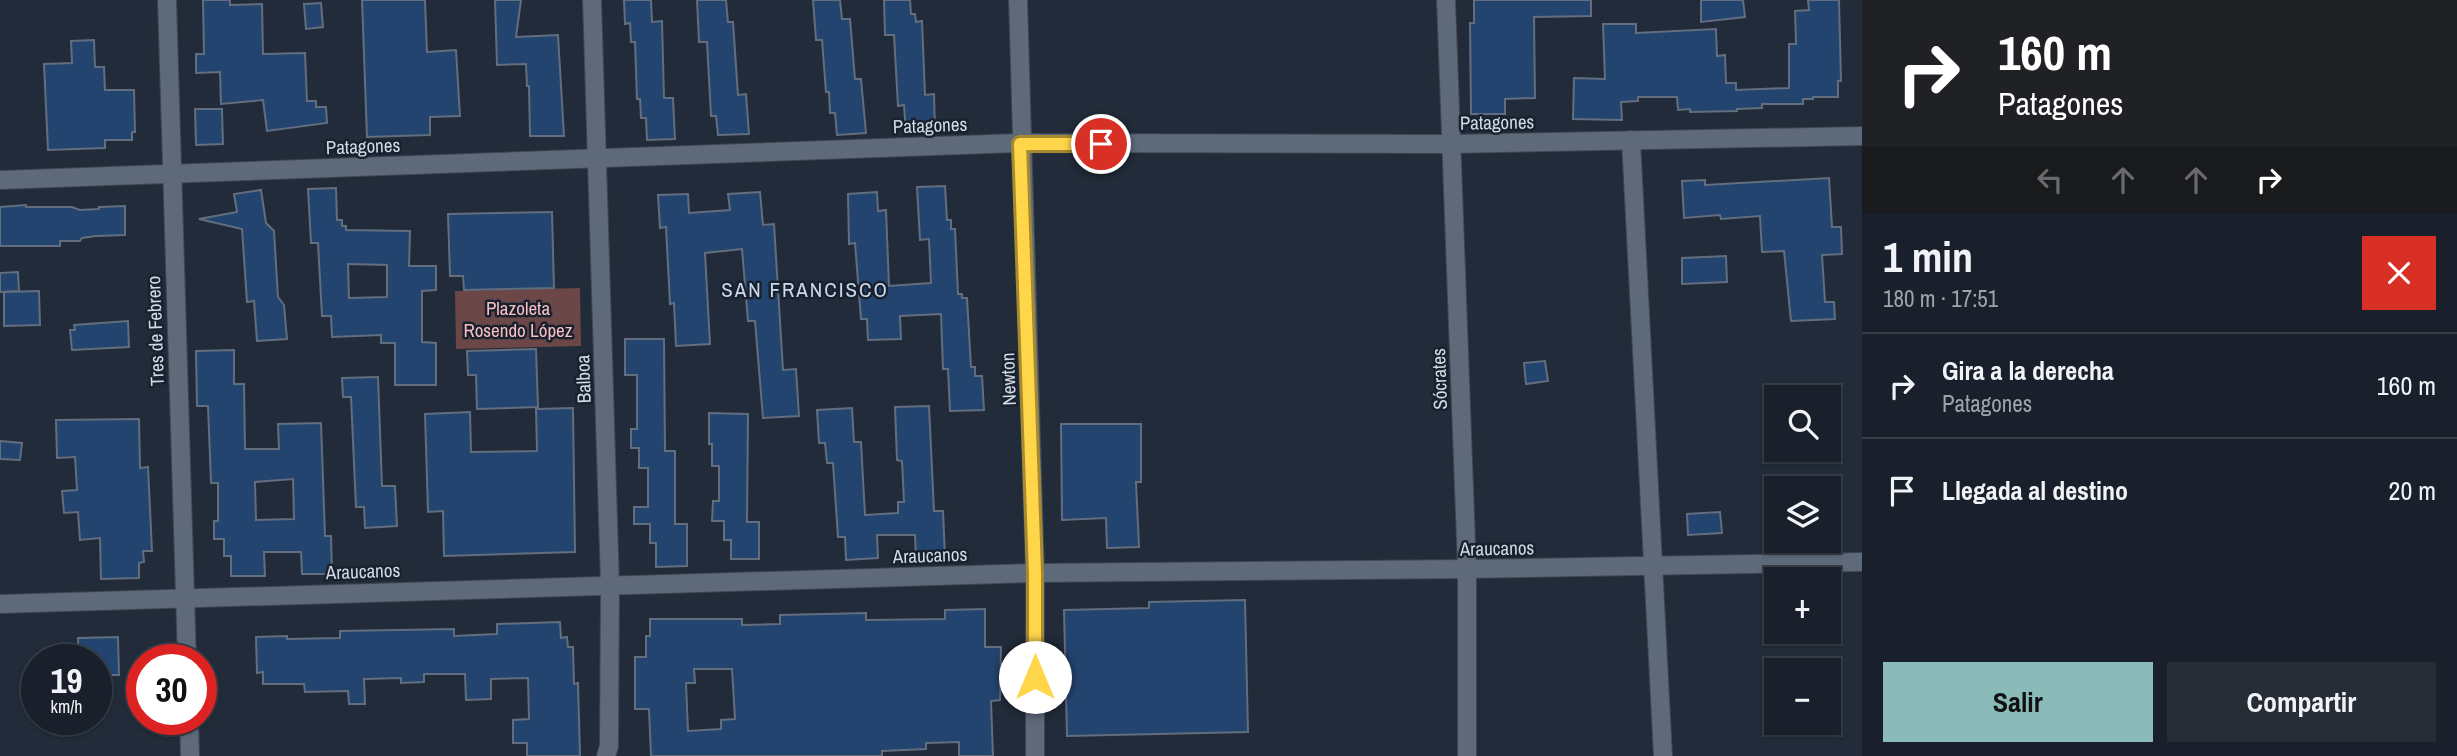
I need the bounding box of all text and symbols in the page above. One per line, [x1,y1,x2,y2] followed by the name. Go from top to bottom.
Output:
[1998,19,2112,85] text: 160 m
[1883,28,1974,119] icon: right
[1998,82,2123,125] text: Patagones
[1460,108,1535,136] street label: Patagones
[892,111,968,139] street label: Patagones
[1071,114,1131,174] pin
[1082,125,1120,163] icon: arrive
[325,132,401,160] street label: Patagones
[2031,161,2069,199] icon: left
[2104,161,2142,199] icon: ahead
[2177,161,2215,199] icon: ahead
[2250,161,2288,199] icon: right
[1883,229,1973,285] text: 1 min
[2362,236,2436,310] button: close
[140,275,170,387] street label: Tres de Febrero
[721,275,889,304] district label: SAN FRANCISCO
[1883,283,1998,314] text: 180 m · 17:51
[463,295,573,343] park label: Plazoleta Rosendo López
[1425,348,1453,410] street label: Sócrates
[994,352,1022,406] street label: Newton
[1942,353,2114,388] text: Gira a la derecha
[569,354,597,404] street label: Balboa
[1883,367,1921,405] icon: right
[2377,368,2436,403] text: 160 m
[1764,385,1841,735] map controls
[1764,385,1841,462] button: search
[1942,388,2032,419] text: Patagones
[1883,472,1921,510] icon: arrive
[1942,473,2128,508] text: Llegada al destino
[2389,473,2436,508] text: 20 m
[1764,476,1841,553] button: layers
[1459,534,1535,562] street label: Araucanos
[891,541,968,569] street label: Araucanos
[324,557,401,585] street label: Araucanos
[1764,567,1841,644] button: +
[998,640,1072,714] position arrow
[126,644,217,735] speed limit sign: 30
[51,657,82,704] text: 19
[1764,658,1841,735] button: −
[1883,662,2153,742] button: Salir
[2167,662,2436,742] button: Compartir
[51,694,83,719] text: km/h

